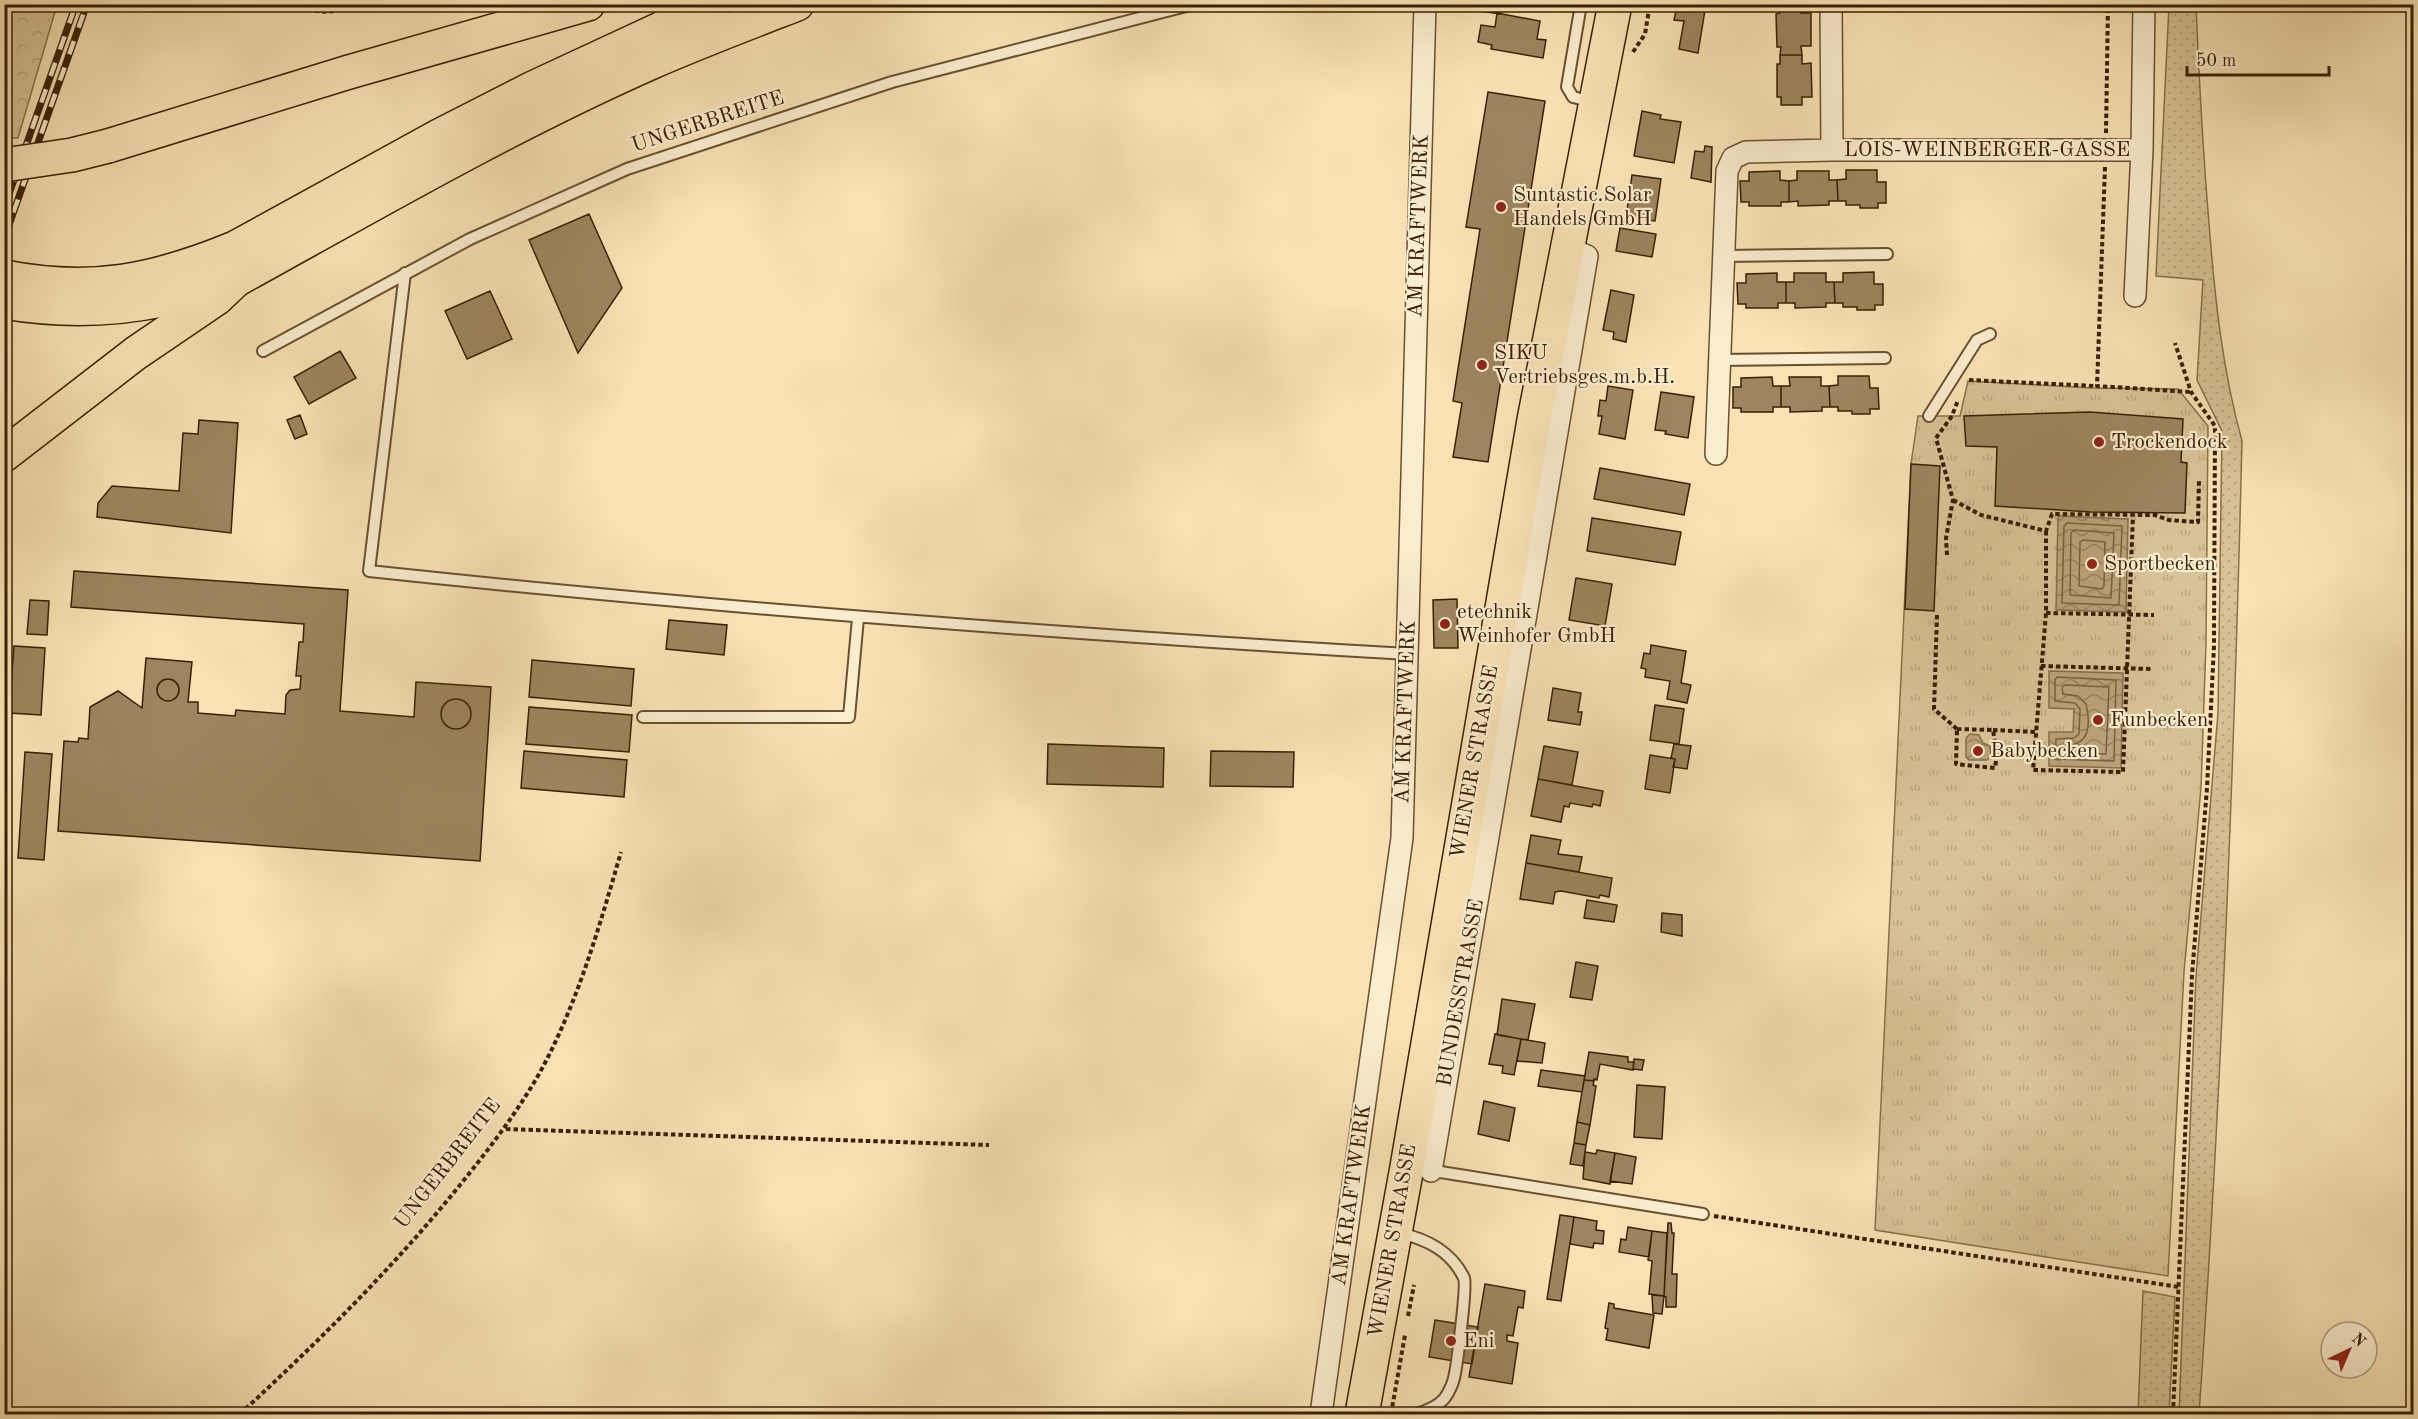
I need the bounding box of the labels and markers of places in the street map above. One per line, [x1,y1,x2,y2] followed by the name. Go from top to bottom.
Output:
[1513,185,1652,230] place label: Suntastic.Solar Handels GmbH
[1494,200,1508,214] marker: Suntastic.Solar Handels GmbH
[1494,343,1675,388] place label: SIKU Vertriebsges.m.b.H.
[1475,358,1489,372] marker: SIKU Vertriebsges.m.b.H.
[2111,432,2228,453] place label: Trockendock
[2092,435,2106,449] marker: Trockendock
[2104,554,2216,575] place label: Sportbecken
[2085,557,2099,571] marker: Sportbecken
[1457,602,1616,647] place label: etechnik Weinhofer GmbH
[1438,617,1452,631] marker: etechnik Weinhofer GmbH
[2110,710,2208,731] place label: Funbecken
[2091,713,2105,727] marker: Funbecken
[1990,741,2098,762] place label: Babybecken
[1971,744,1985,758] marker: Babybecken
[1463,1331,1495,1352] place label: Eni
[1444,1334,1458,1348] marker: Eni

